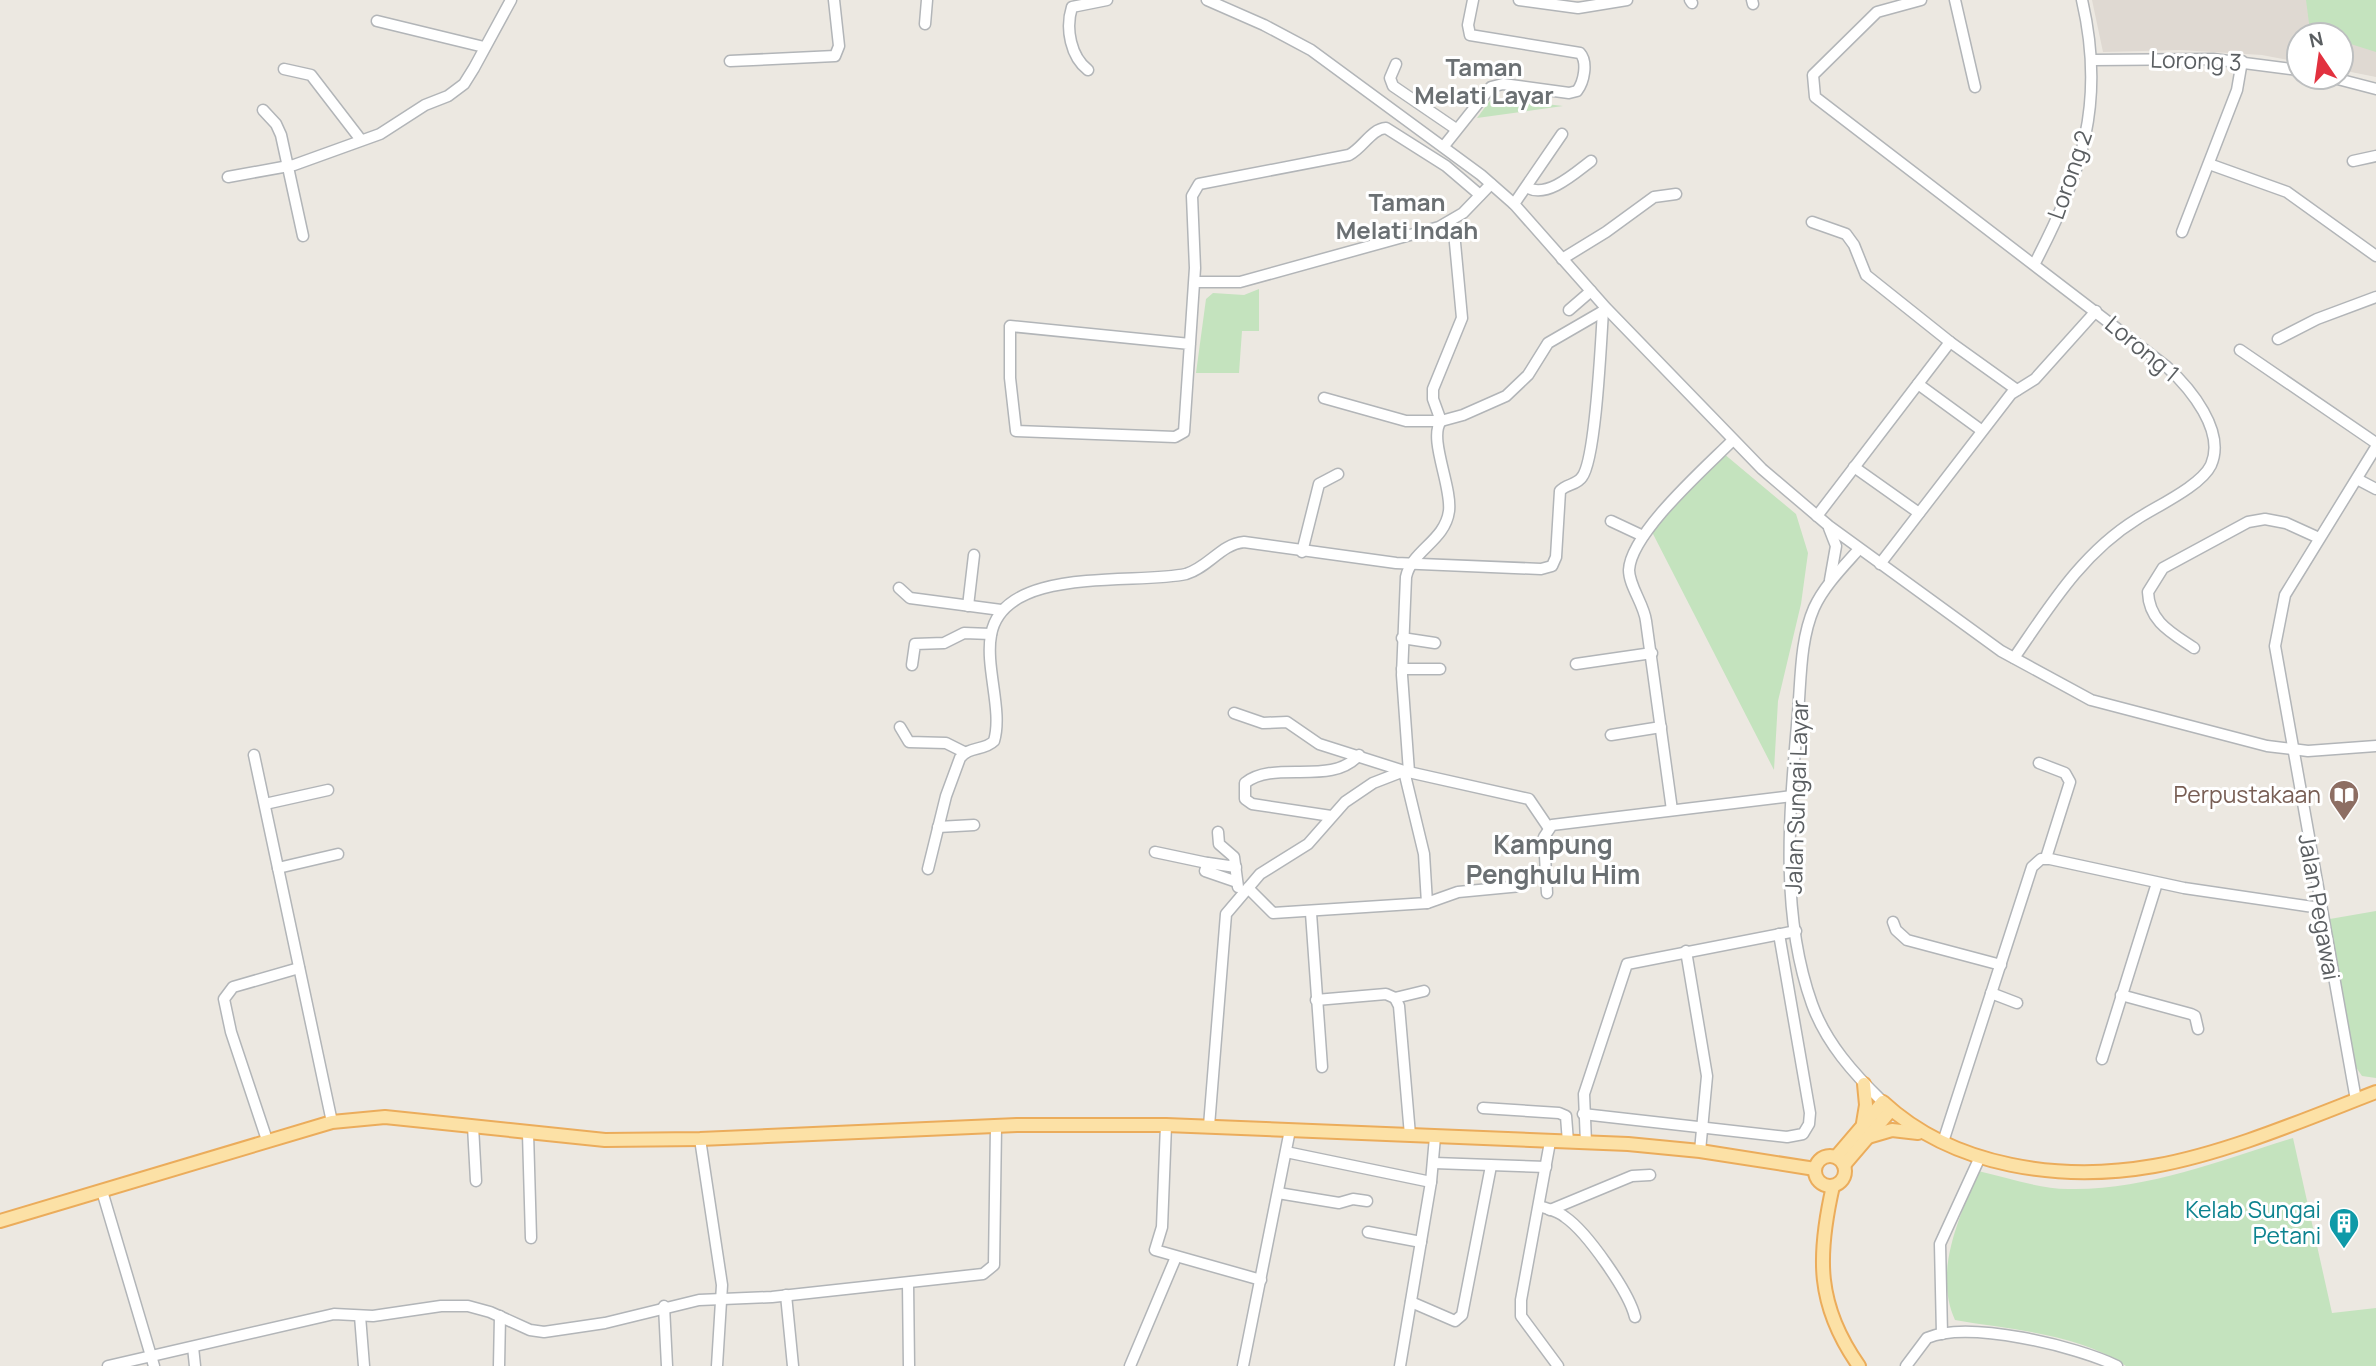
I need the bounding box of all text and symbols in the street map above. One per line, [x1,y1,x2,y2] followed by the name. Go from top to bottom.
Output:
[2285,21,2355,91] north arrow
[2307,25,2326,54] text: N
[2150,42,2242,78] street label: Lorong 3
[1414,50,1554,111] district label: Taman Melati Layar
[2039,126,2099,223] street label: Lorong 2
[1336,185,1478,246] district label: Taman Melati Indah
[2099,308,2187,389] street label: Lorong 1
[1777,699,1815,895] street label: Jalan Sungai Layar
[2173,778,2321,810] place label: Perpustakaan
[2327,778,2361,822] library icon: Perpustakaan
[1466,826,1640,892] district label: Kampung Penghulu Him
[2291,831,2349,983] street label: Jalan Pegawai
[2185,1193,2321,1251] place label: Kelab Sungai Petani
[2327,1206,2361,1250] building icon: Kelab Sungai Petani

